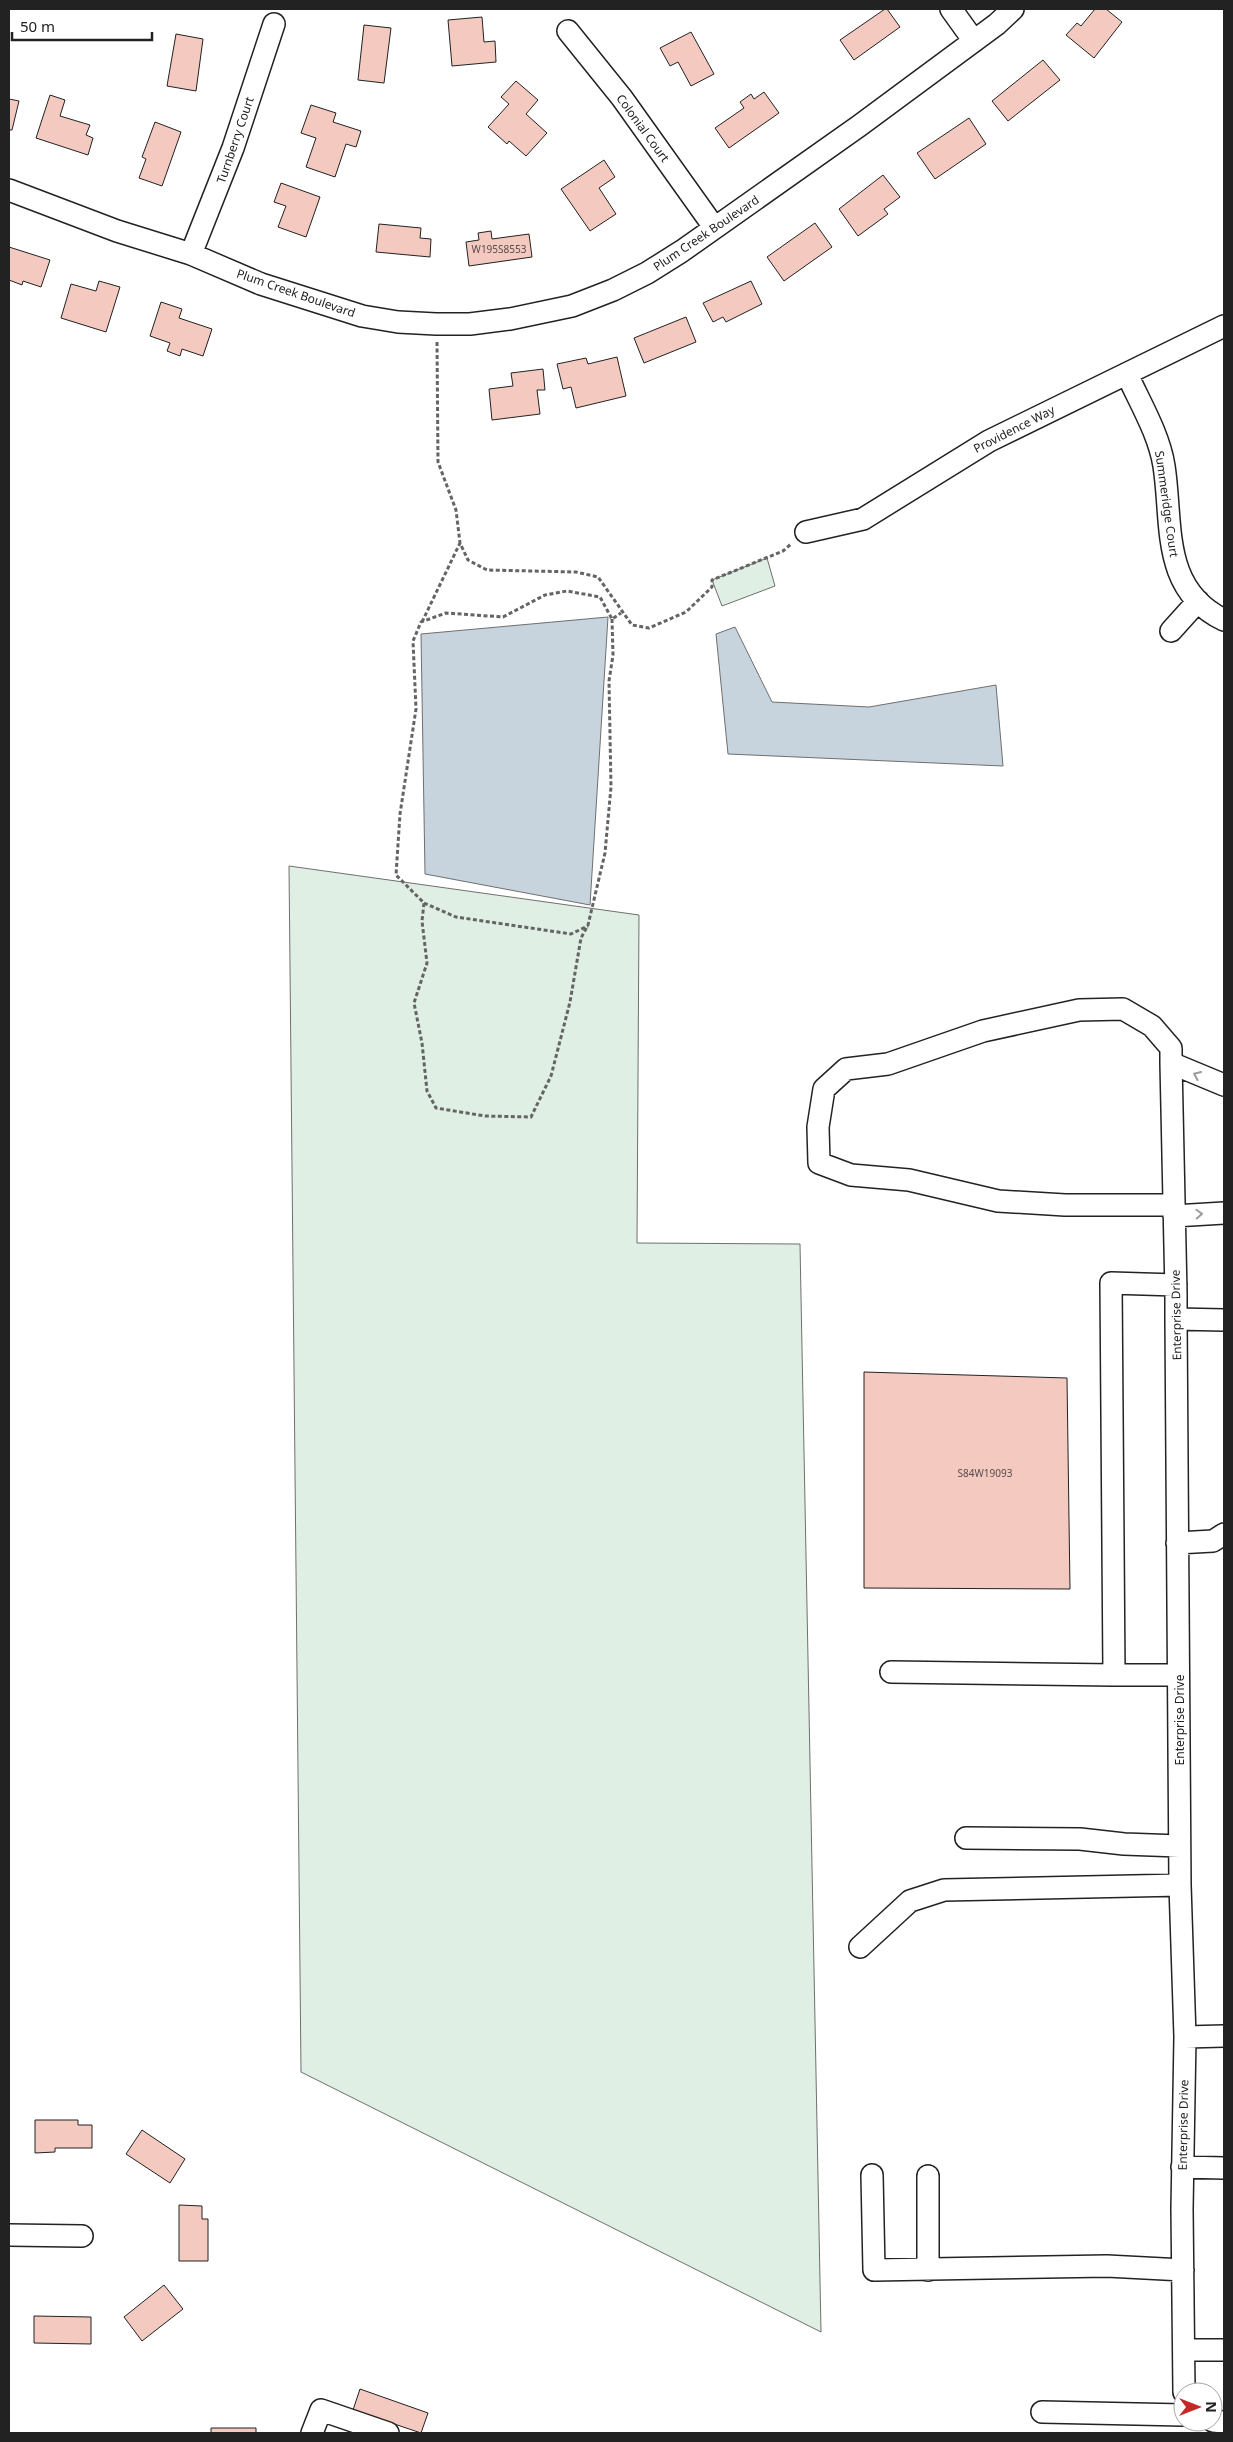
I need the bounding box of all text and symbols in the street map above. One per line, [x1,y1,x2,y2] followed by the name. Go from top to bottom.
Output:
[12,10,152,42] scale bar
[20,16,55,36] text: 50 m
[613,91,674,166] street label: Colonial Court
[212,94,258,186] street label: Turnberry Court
[650,191,762,275] street label: Plum Creek Boulevard
[472,242,527,256] house number: W195S8553
[234,265,358,321] street label: Plum Creek Boulevard
[970,401,1058,457] street label: Providence Way
[1151,450,1183,559] street label: Summeridge Court
[1193,1071,1202,1081] one-way arrow
[1196,1209,1204,1220] one-way arrow
[1167,1269,1185,1361] street label: Enterprise Drive
[958,1466,1013,1480] house number: S84W19093
[1171,1674,1188,1765] street label: Enterprise Drive
[1174,2079,1192,2171] street label: Enterprise Drive
[1173,2382,1223,2432] north arrow
[1202,2401,1221,2413] text: N

